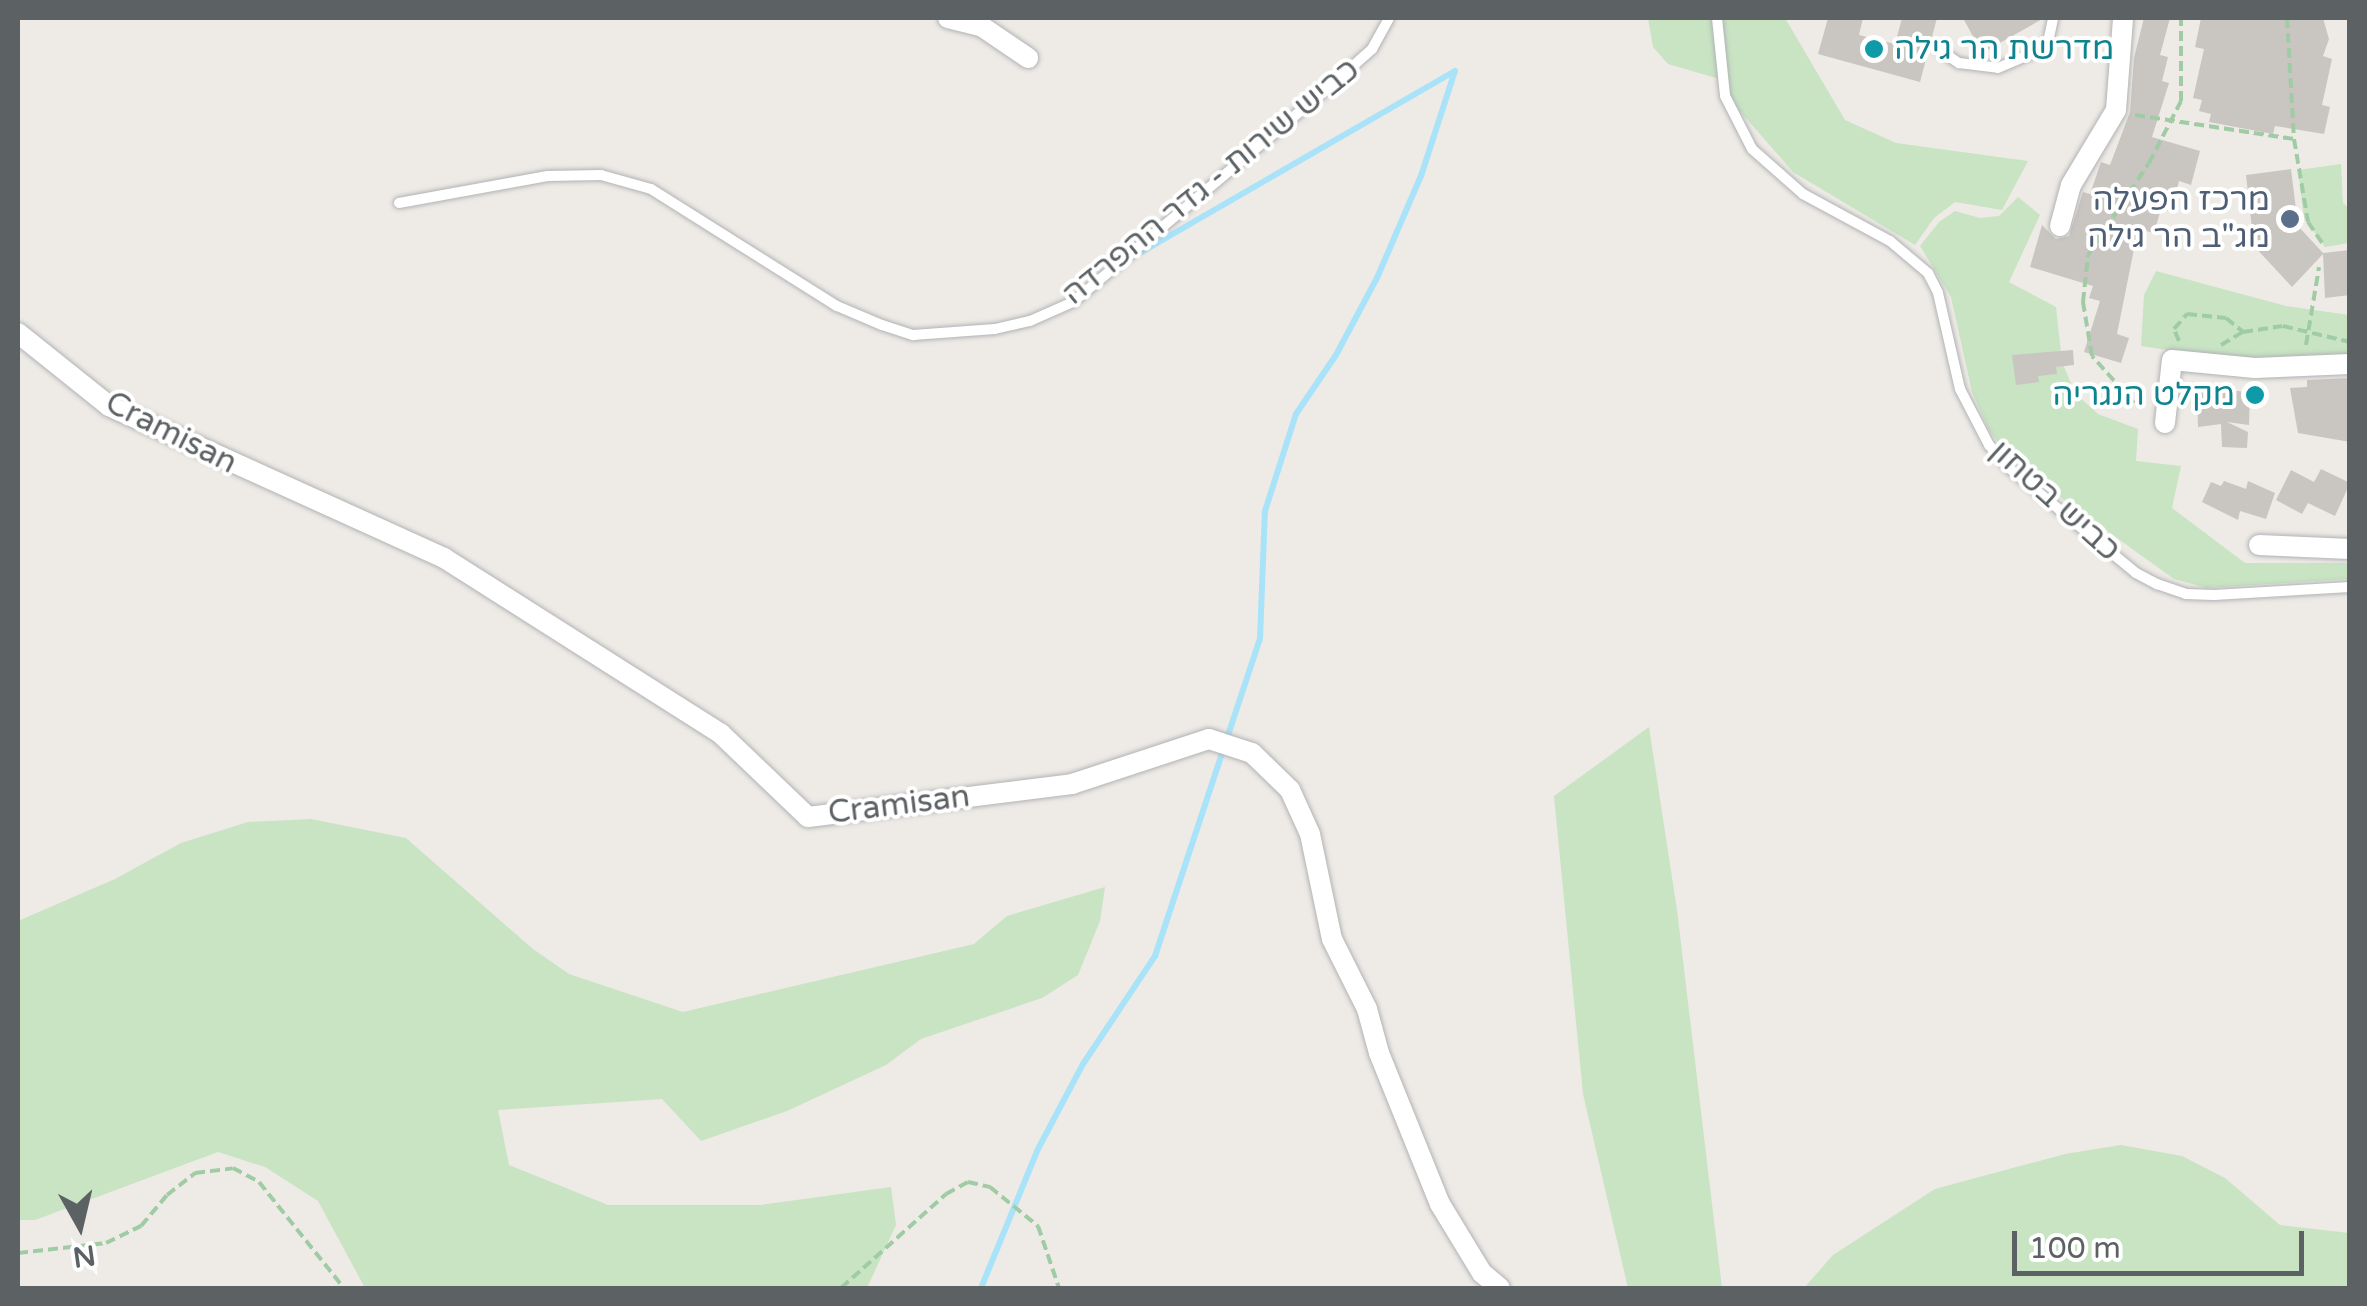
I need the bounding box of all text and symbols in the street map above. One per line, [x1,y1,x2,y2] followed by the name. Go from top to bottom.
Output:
[1894,30,2114,68] place label: מדרשת הר גילה
[1863,38,1885,60] marker: מדרשת הר גילה
[1055,51,1367,313] street label: כביש שירות - גדר ההפרדה
[2087,182,2270,257] place label: מרכז הפעלה מג"ב הר גילה
[2279,208,2301,230] marker: מרכז הפעלה מג"ב הר גילה
[2052,376,2235,414] place label: מקלט הנגריה
[99,384,243,482] street label: Cramisan
[2244,384,2266,406] marker: מקלט הנגריה
[1982,433,2128,569] street label: כביש בטחון
[826,777,972,833] street label: Cramisan
[30,1176,130,1276] north arrow
[2017,1211,2310,1273] scale bar
[2029,1230,2121,1267] text: 100 m
[71,1237,98,1274] text: N

